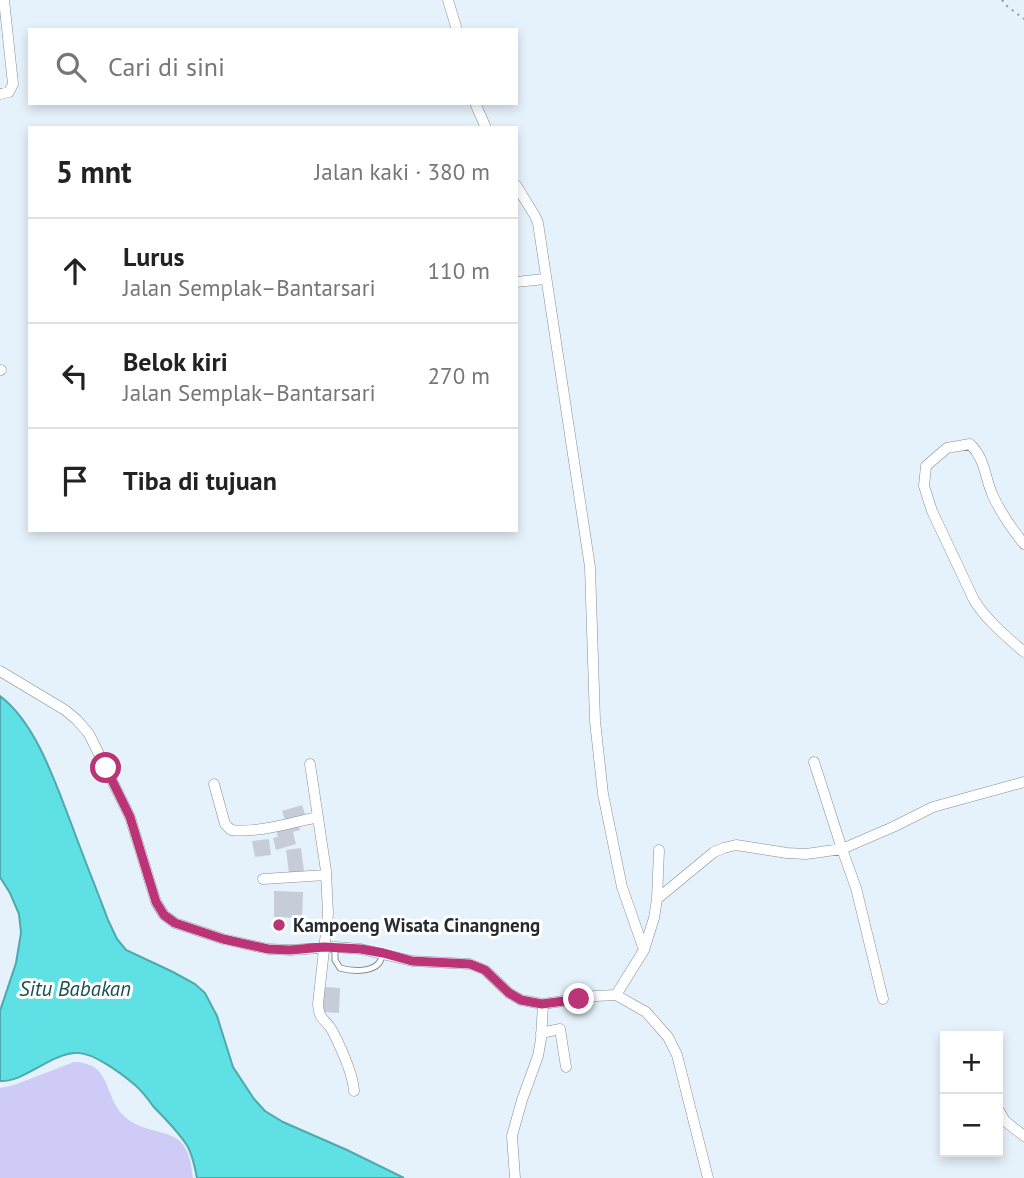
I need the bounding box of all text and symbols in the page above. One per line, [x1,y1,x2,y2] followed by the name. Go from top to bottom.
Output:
[28,28,518,105] search box
[52,48,90,86] icon: search
[108,50,225,83] text: Cari di sini
[56,152,132,191] text: 5 mnt
[315,157,490,186] text: Jalan kaki · 380 m
[123,240,184,273] text: Lurus
[56,252,94,290] icon: ahead
[428,256,490,285] text: 110 m
[123,273,376,302] text: Jalan Semplak–Bantarsari
[123,345,228,378] text: Belok kiri
[56,357,94,395] icon: left
[428,361,490,390] text: 270 m
[123,378,376,407] text: Jalan Semplak–Bantarsari
[56,462,94,500] icon: arrive
[123,464,277,497] text: Tiba di tujuan
[90,752,121,783] route start
[293,913,540,937] place label: Kampoeng Wisata Cinangneng
[271,917,287,933] marker: Kampoeng Wisata Cinangneng
[19,975,131,1002] water label: Situ Babakan
[563,983,594,1014] route end
[940,1031,1003,1157] map controls
[940,1031,1003,1094] button: +
[940,1094,1003,1157] button: −

